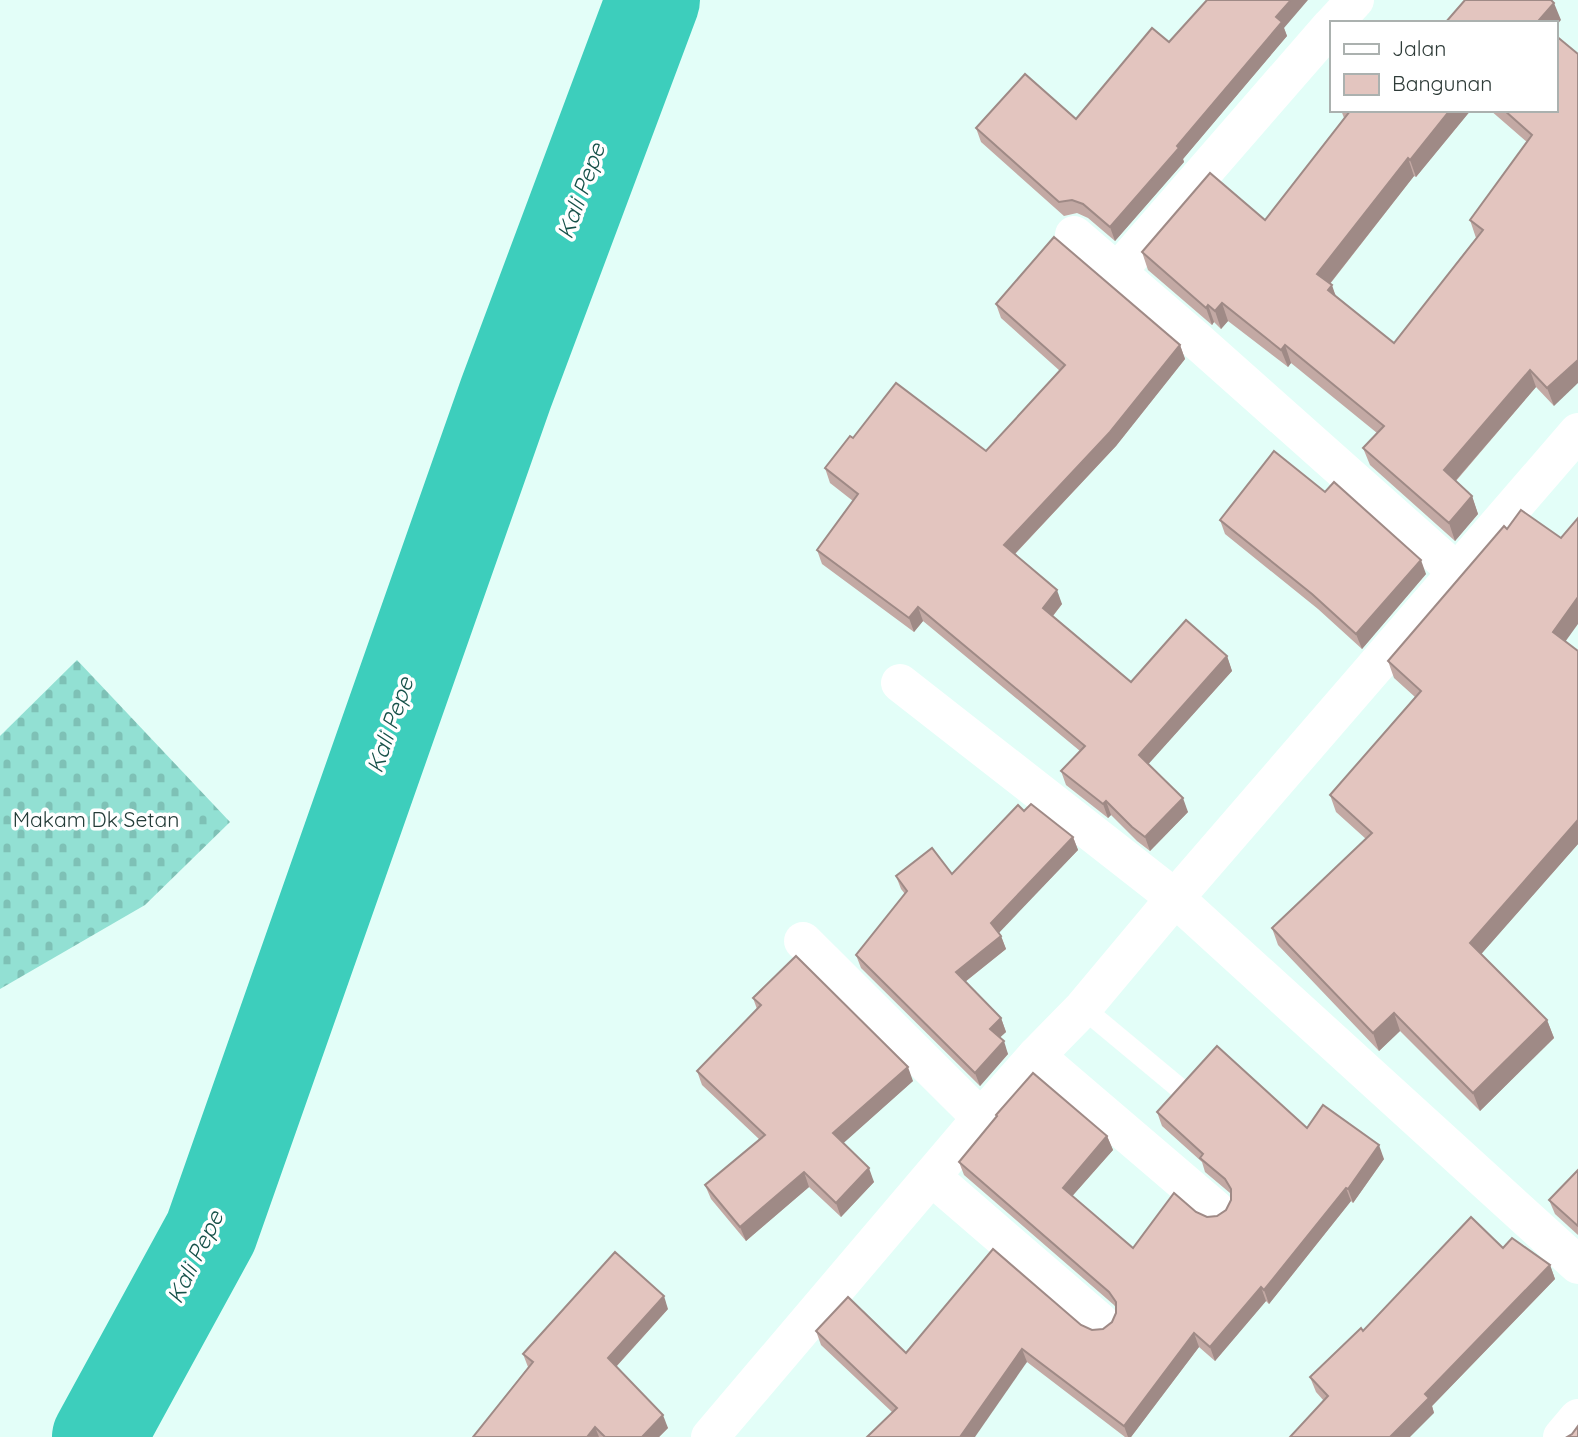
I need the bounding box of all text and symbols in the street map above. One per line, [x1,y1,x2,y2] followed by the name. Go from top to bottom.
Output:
[1330,21,1557,112] legend
[1392,35,1446,61] text: Jalan
[1392,70,1492,96] text: Bangunan
[550,138,611,242] water label: Kali Pepe
[360,672,420,777] water label: Kali Pepe
[13,806,179,832] park label: Makam Dk Setan
[160,1205,230,1308] water label: Kali Pepe

